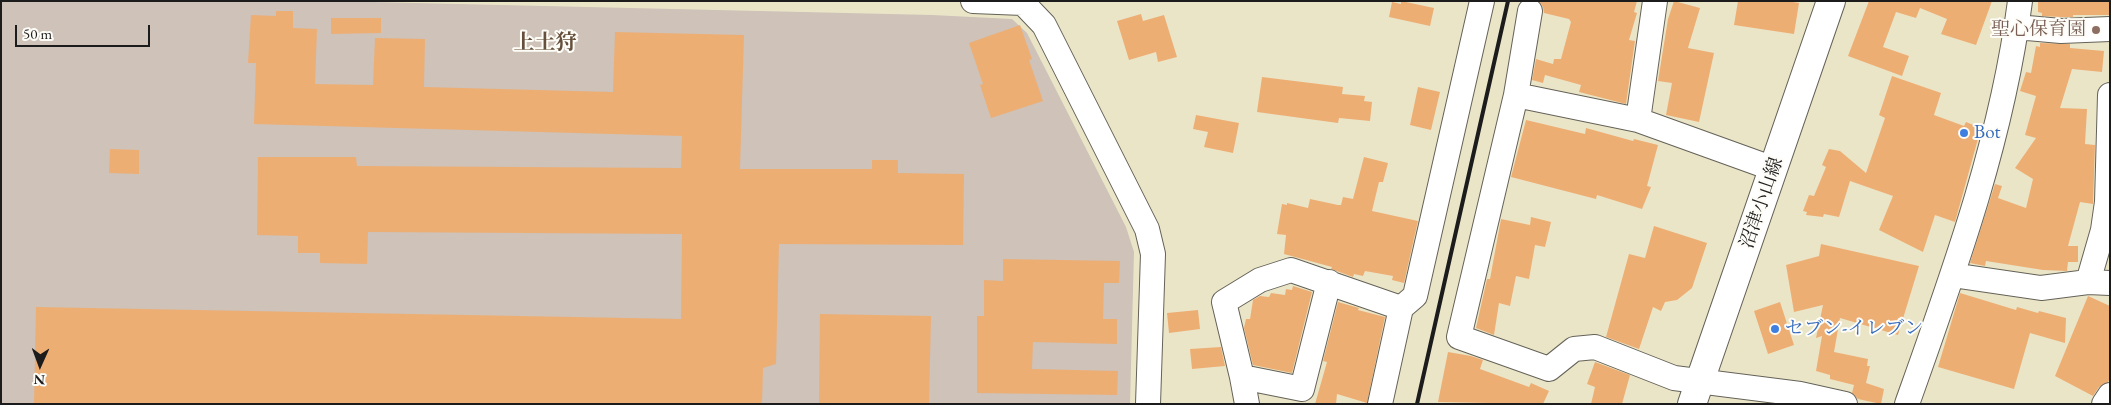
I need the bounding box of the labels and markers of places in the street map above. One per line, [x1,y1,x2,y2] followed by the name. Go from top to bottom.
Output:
[1991,19,2086,41] place label: 聖心保育園
[2090,24,2102,36] marker: 聖心保育園
[1974,122,2001,144] place label: Bot
[1958,127,1970,139] marker: Bot
[1785,318,1923,340] place label: セブン-イレブン
[1769,323,1781,335] marker: セブン-イレブン

